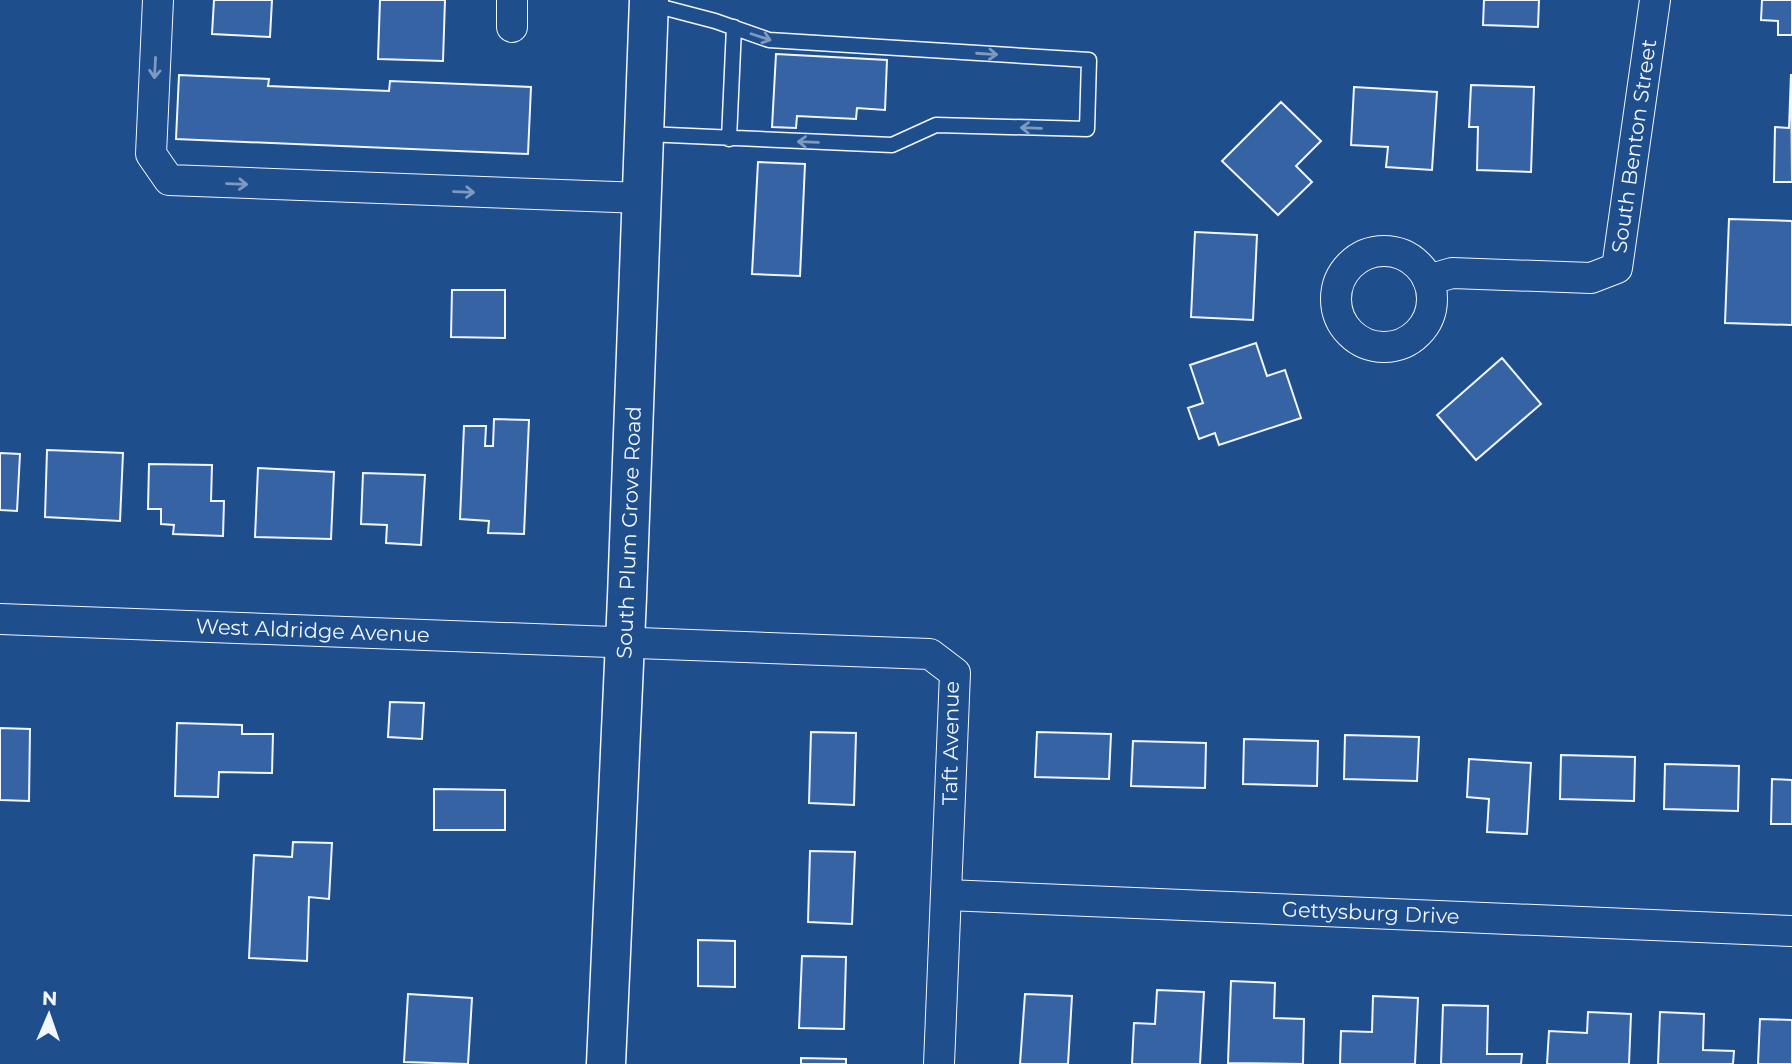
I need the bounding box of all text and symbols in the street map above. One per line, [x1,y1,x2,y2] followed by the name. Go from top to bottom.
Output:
[749,31,771,44] one-way arrow
[1606,38,1661,255] street label: South Benton Street
[975,48,998,61] one-way arrow
[148,56,161,79] one-way arrow
[1019,121,1042,134] one-way arrow
[796,135,819,148] one-way arrow
[225,177,248,190] one-way arrow
[453,186,476,199] one-way arrow
[611,406,646,659] street label: South Plum Grove Road
[195,613,430,647] street label: West Aldridge Avenue
[937,681,964,805] street label: Taft Avenue
[1281,896,1460,929] street label: Gettysburg Drive
[14,980,84,1050] north arrow
[41,987,58,1010] text: N

